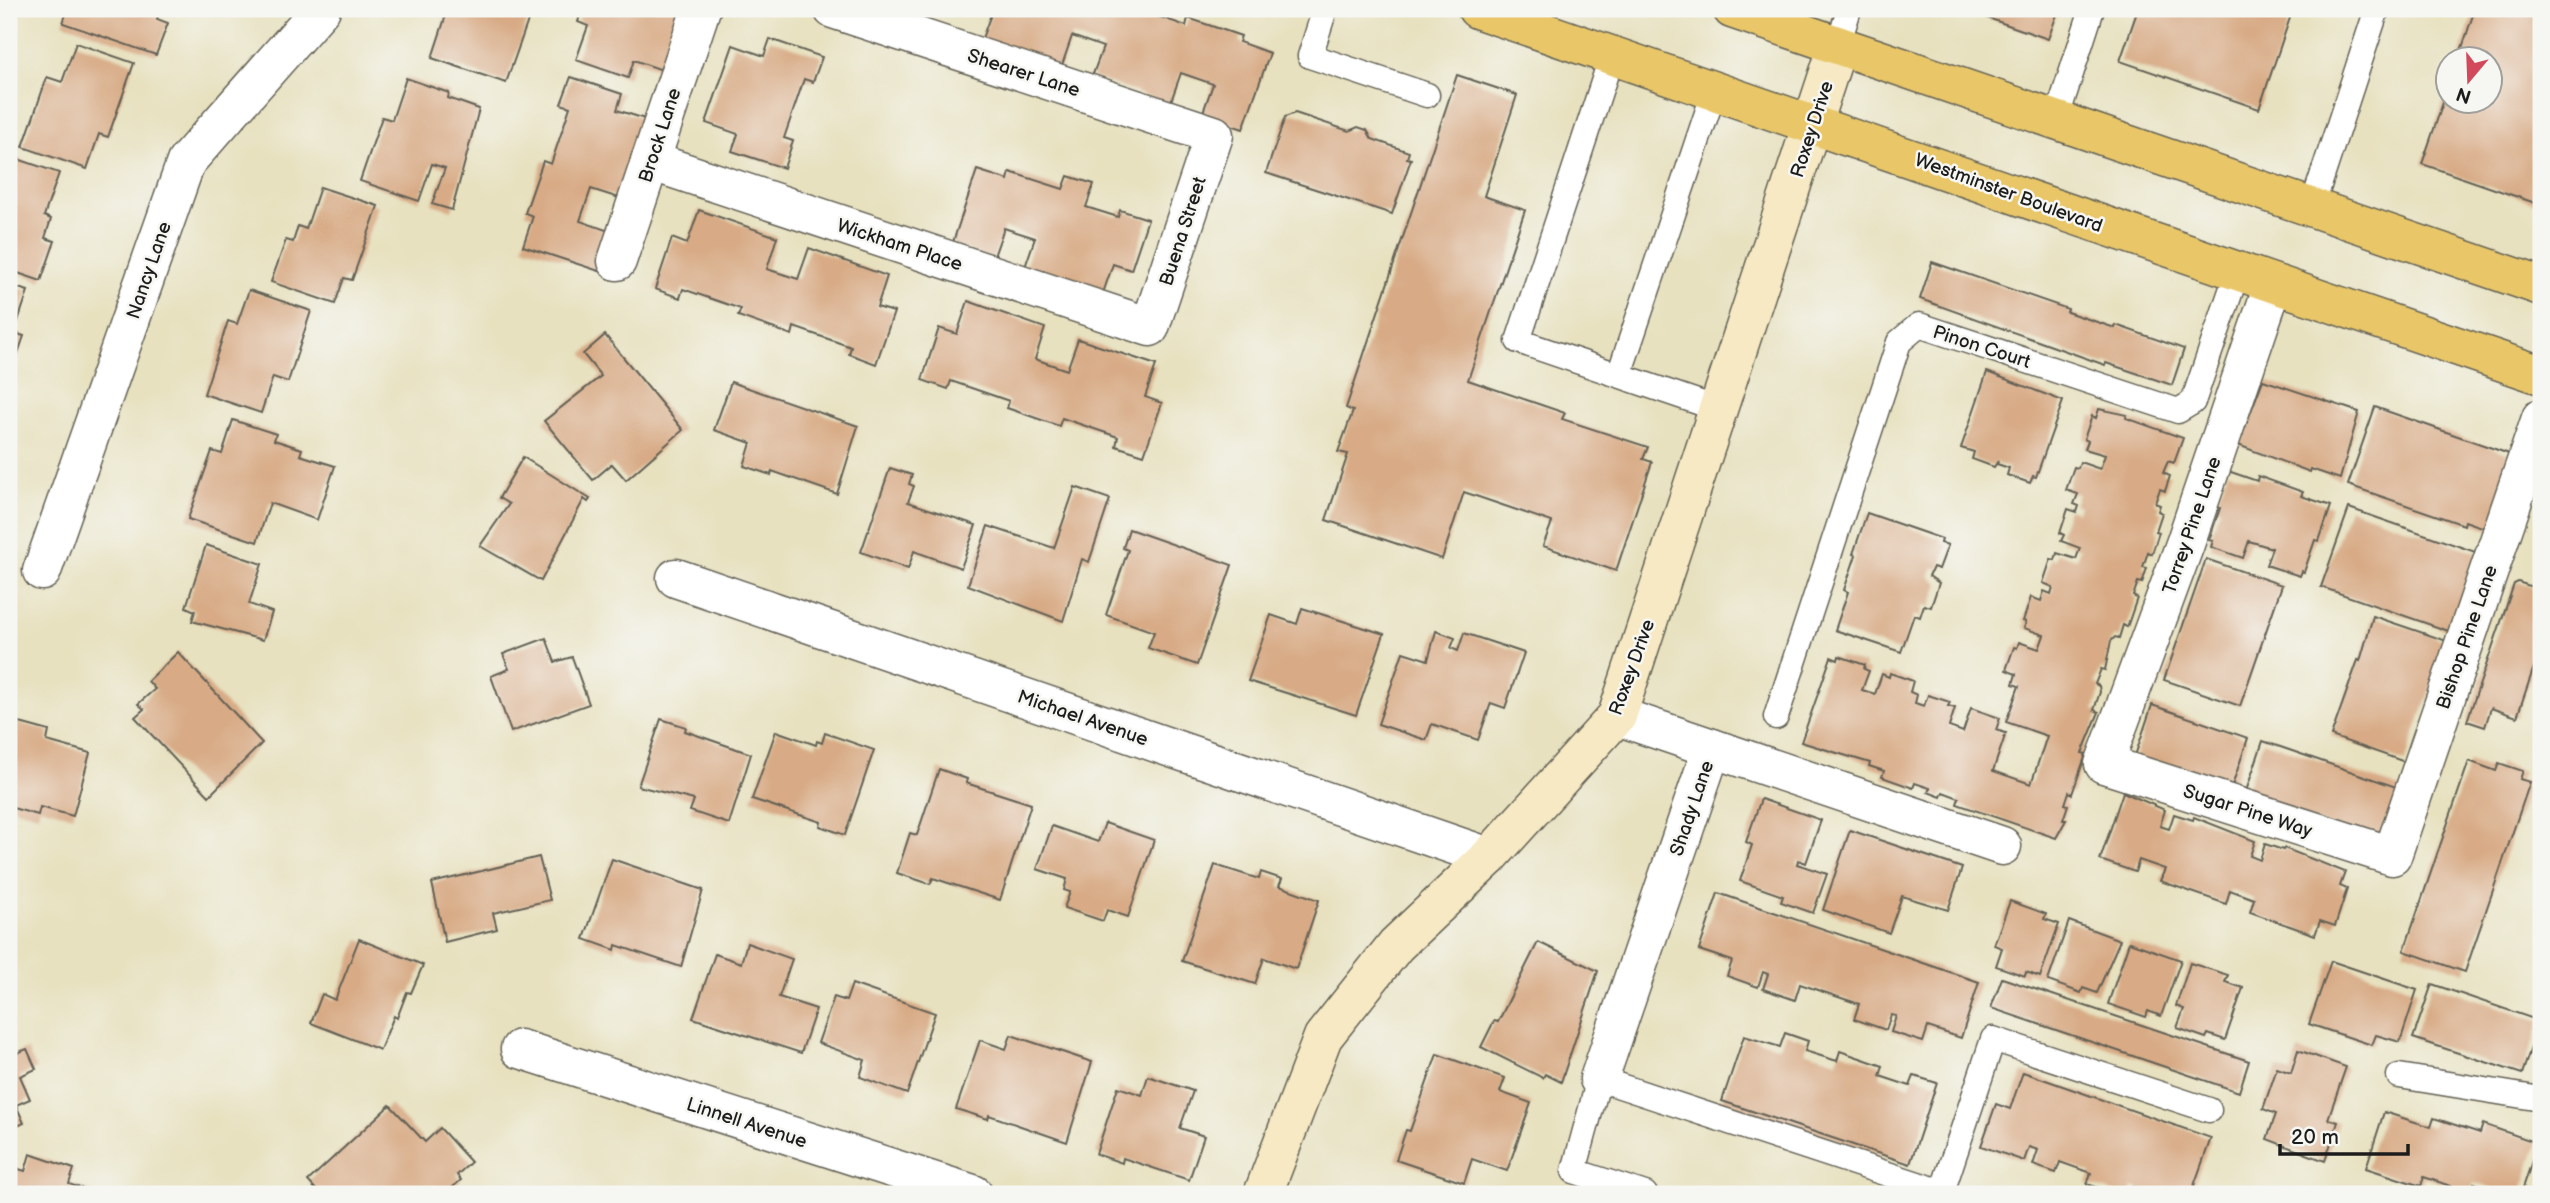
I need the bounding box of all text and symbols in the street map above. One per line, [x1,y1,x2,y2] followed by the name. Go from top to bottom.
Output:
[964,44,1083,102] street label: Shearer Lane
[2434,46,2504,116] north arrow
[1786,78,1839,181] street label: Roxey Drive
[2453,81,2474,108] text: N
[634,85,686,186] street label: Brock Lane
[1911,149,2105,238] street label: Westminster Boulevard
[1155,174,1212,289] street label: Buena Street
[834,214,965,277] street label: Wickham Place
[122,219,177,322] street label: Nancy Lane
[1930,321,2033,374] street label: Pinon Court
[2158,454,2227,597] street label: Torrey Pine Lane
[2432,562,2503,713] street label: Bishop Pine Lane
[1604,616,1660,719] street label: Roxey Drive
[1014,685,1151,752] street label: Michael Avenue
[1665,758,1719,859] street label: Shady Lane
[2180,780,2315,843] street label: Sugar Pine Way
[683,1093,810,1154] street label: Linnell Avenue
[2280,1112,2408,1156] scale bar
[2291,1125,2339,1150] text: 20 m

